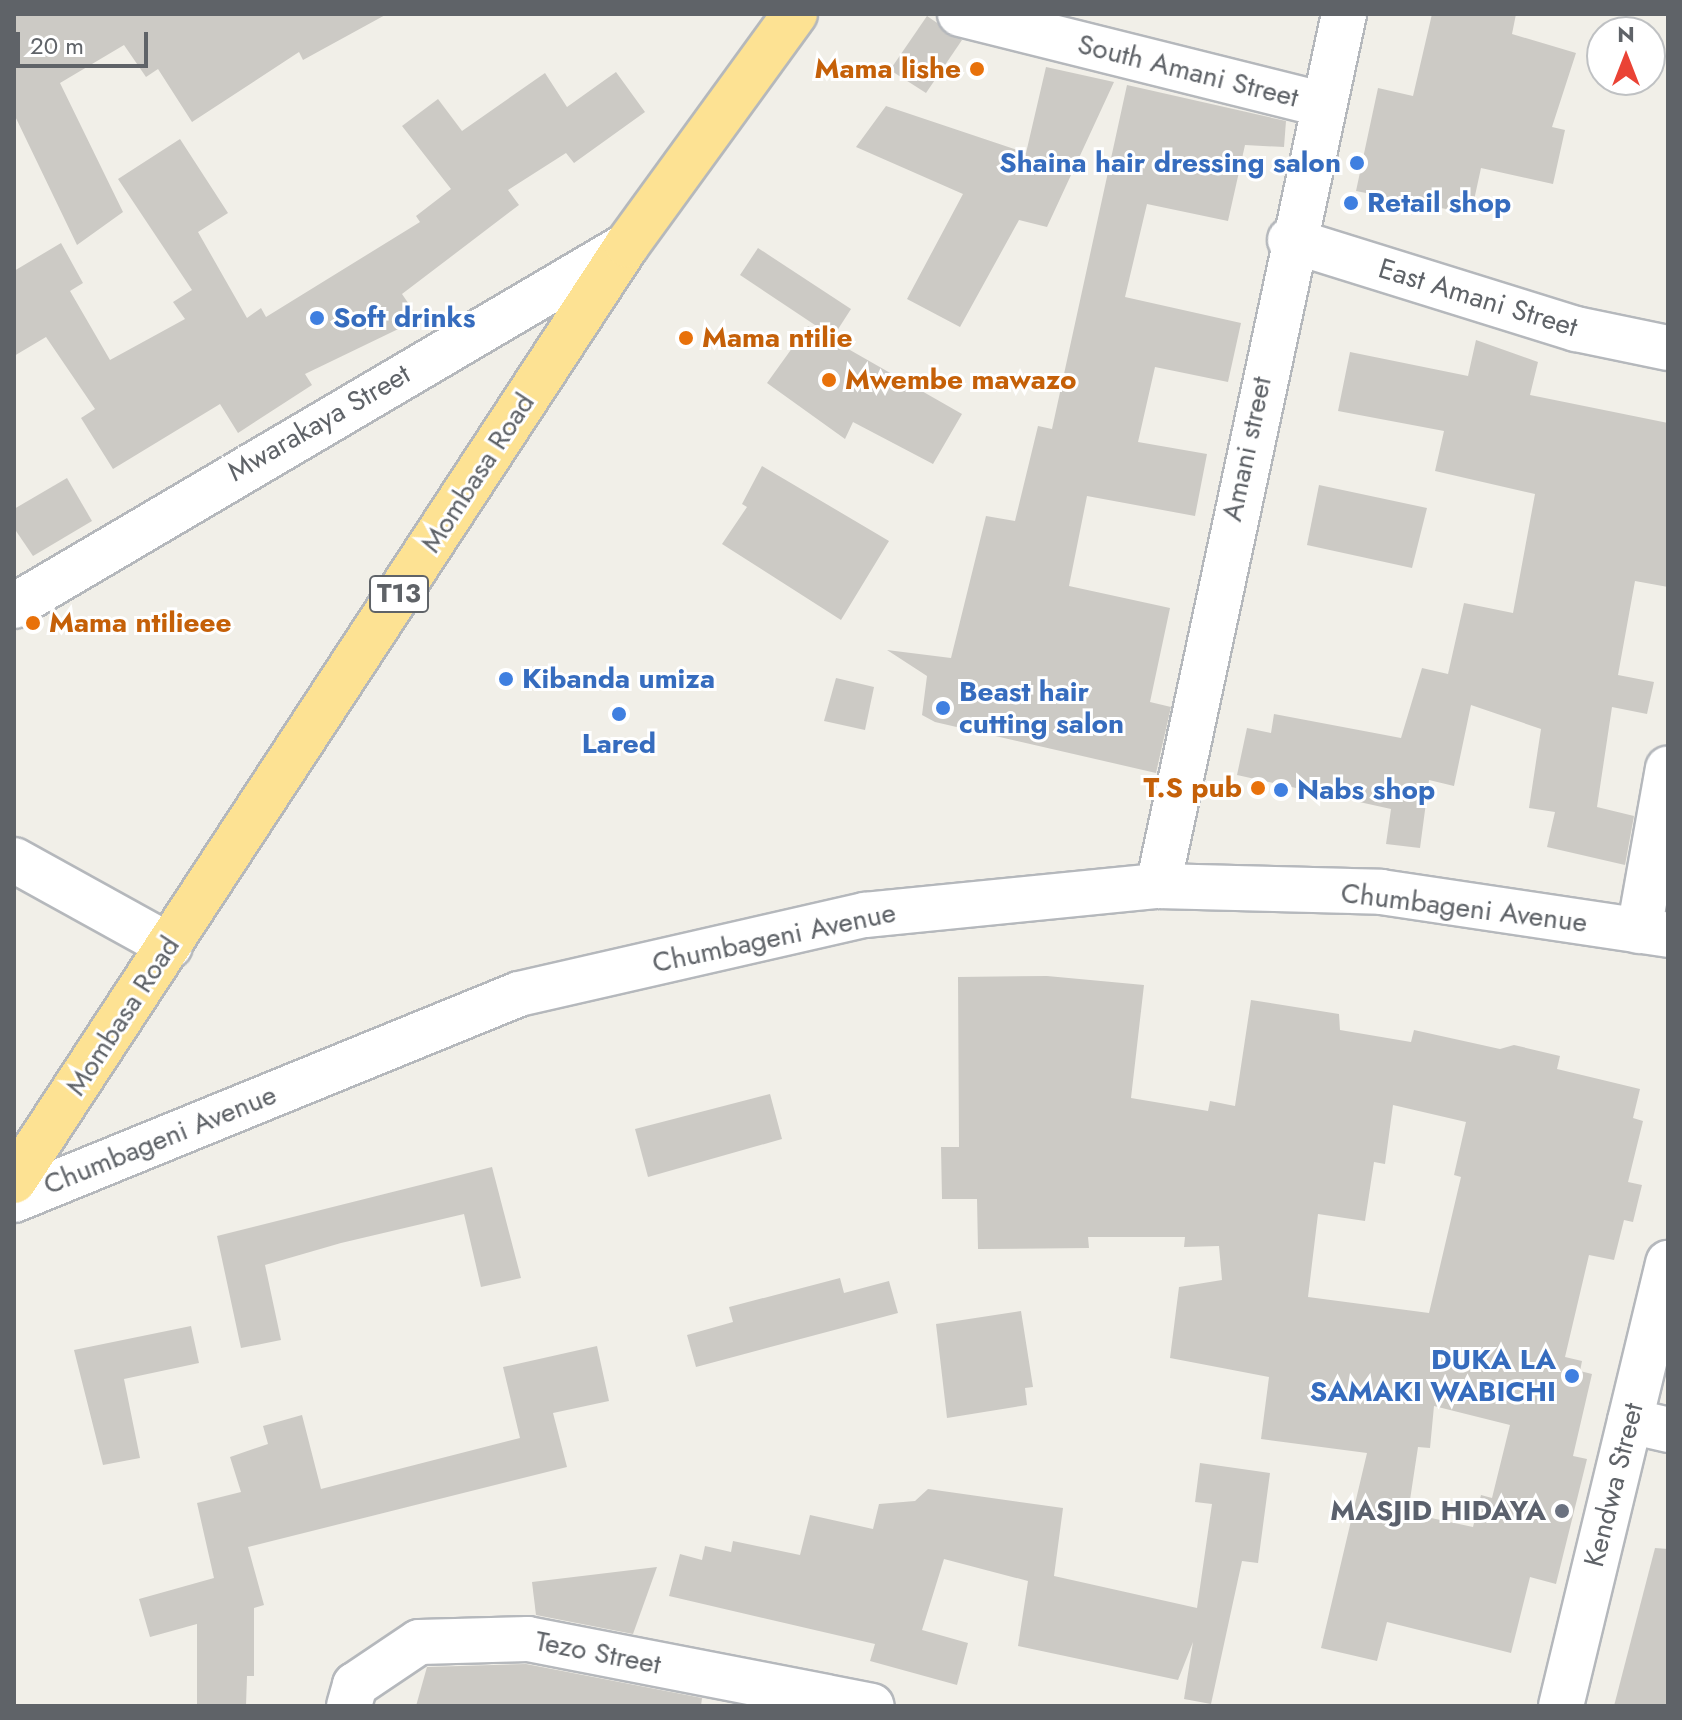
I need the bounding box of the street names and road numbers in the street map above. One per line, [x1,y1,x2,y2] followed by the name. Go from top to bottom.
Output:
[1074,27,1302,115] street label: South Amani Street
[1374,252,1582,344] street label: East Amani Street
[222,357,416,489] street label: Mwarakaya Street
[1215,374,1279,524] street label: Amani street
[414,387,542,559] street label: Mombasa Road
[369,572,429,616] road number: T13
[1339,876,1589,940] street label: Chumbageni Avenue
[649,896,899,980] street label: Chumbageni Avenue
[59,930,187,1102] street label: Mombasa Road
[39,1078,281,1202] street label: Chumbageni Avenue
[1577,1400,1651,1570] street label: Kendwa Street
[532,1624,664,1682] street label: Tezo Street

